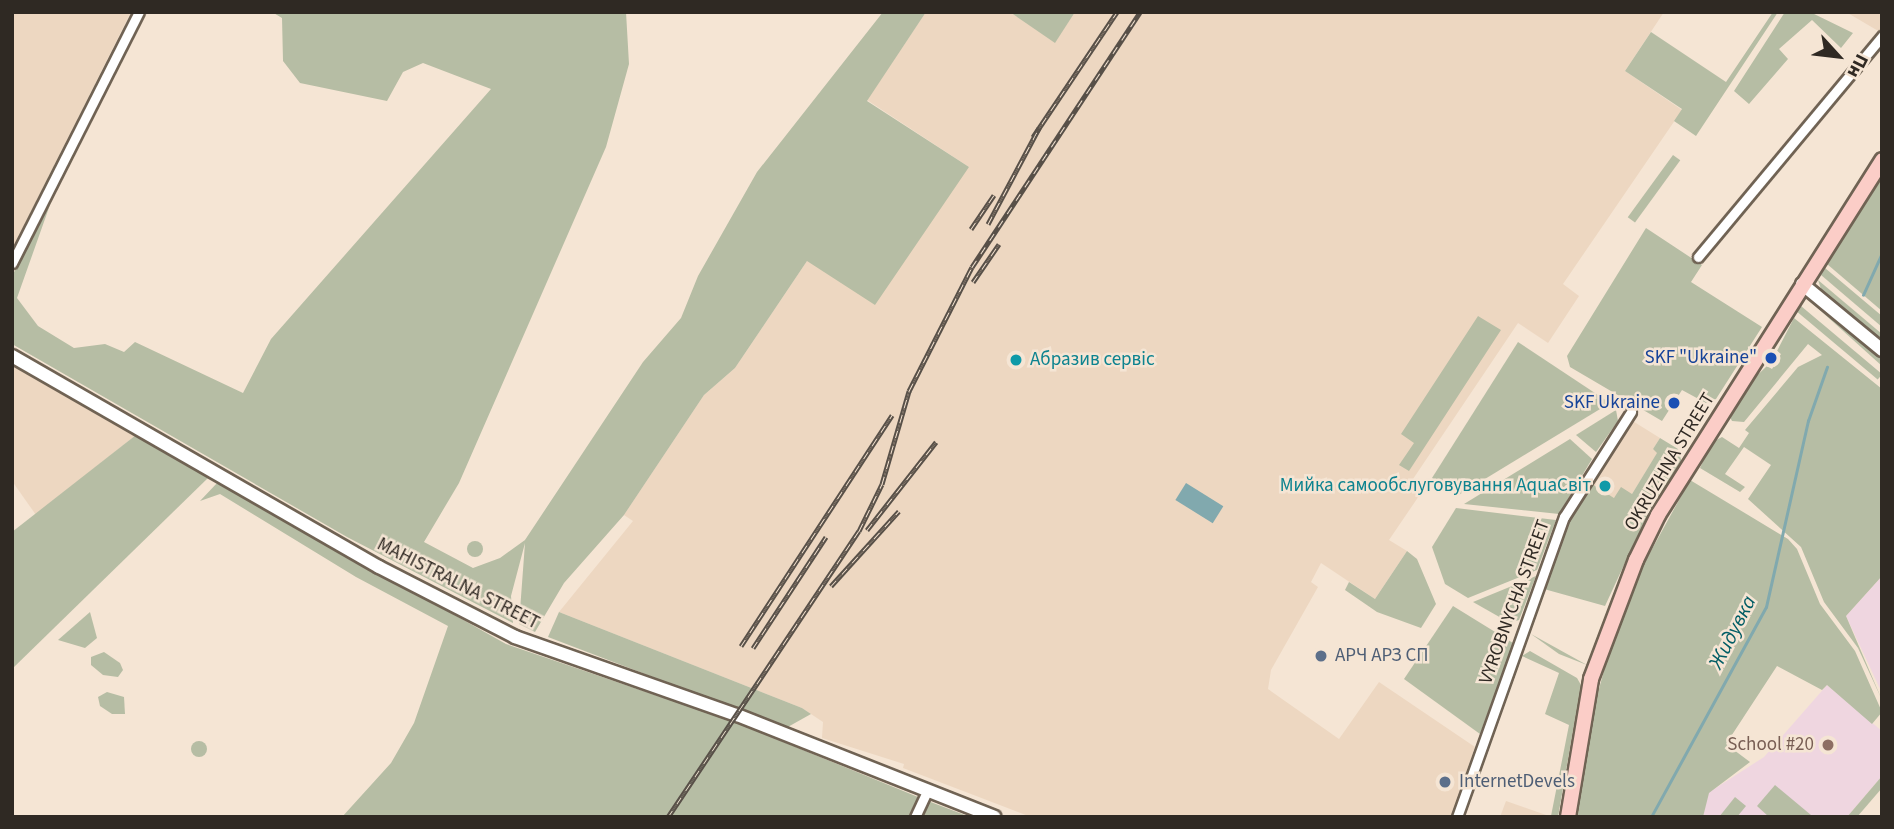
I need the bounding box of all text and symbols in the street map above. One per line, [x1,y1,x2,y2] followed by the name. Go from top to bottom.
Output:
[1803,21,1873,91] north arrow
[1840,49,1875,82] text: Пн
[1645,347,1757,369] place label: SKF "Ukraine"
[1030,349,1155,371] place label: Абразив сервіс
[1763,350,1779,366] marker: SKF "Ukraine"
[1008,352,1024,368] marker: Абразив сервіс
[1620,389,1720,535] street label: OKRUZHNA STREET
[1564,392,1660,414] place label: SKF Ukraine
[1666,395,1682,411] marker: SKF Ukraine
[1280,475,1591,497] place label: Мийка самообслуговування AquaСвіт
[1597,478,1613,494] marker: Мийка самообслуговування AquaСвіт
[1475,517,1555,687] street label: VYROBNYCHA STREET
[373,533,543,635] street label: MAHISTRALNA STREET
[1703,591,1761,673] water label: Жидувка
[1335,645,1429,667] place label: АРЧ АРЗ СП
[1313,648,1329,664] marker: АРЧ АРЗ СП
[1727,734,1814,756] place label: School #20
[1820,737,1836,753] marker: School #20
[1459,771,1575,793] place label: InternetDevels
[1437,774,1453,790] marker: InternetDevels

